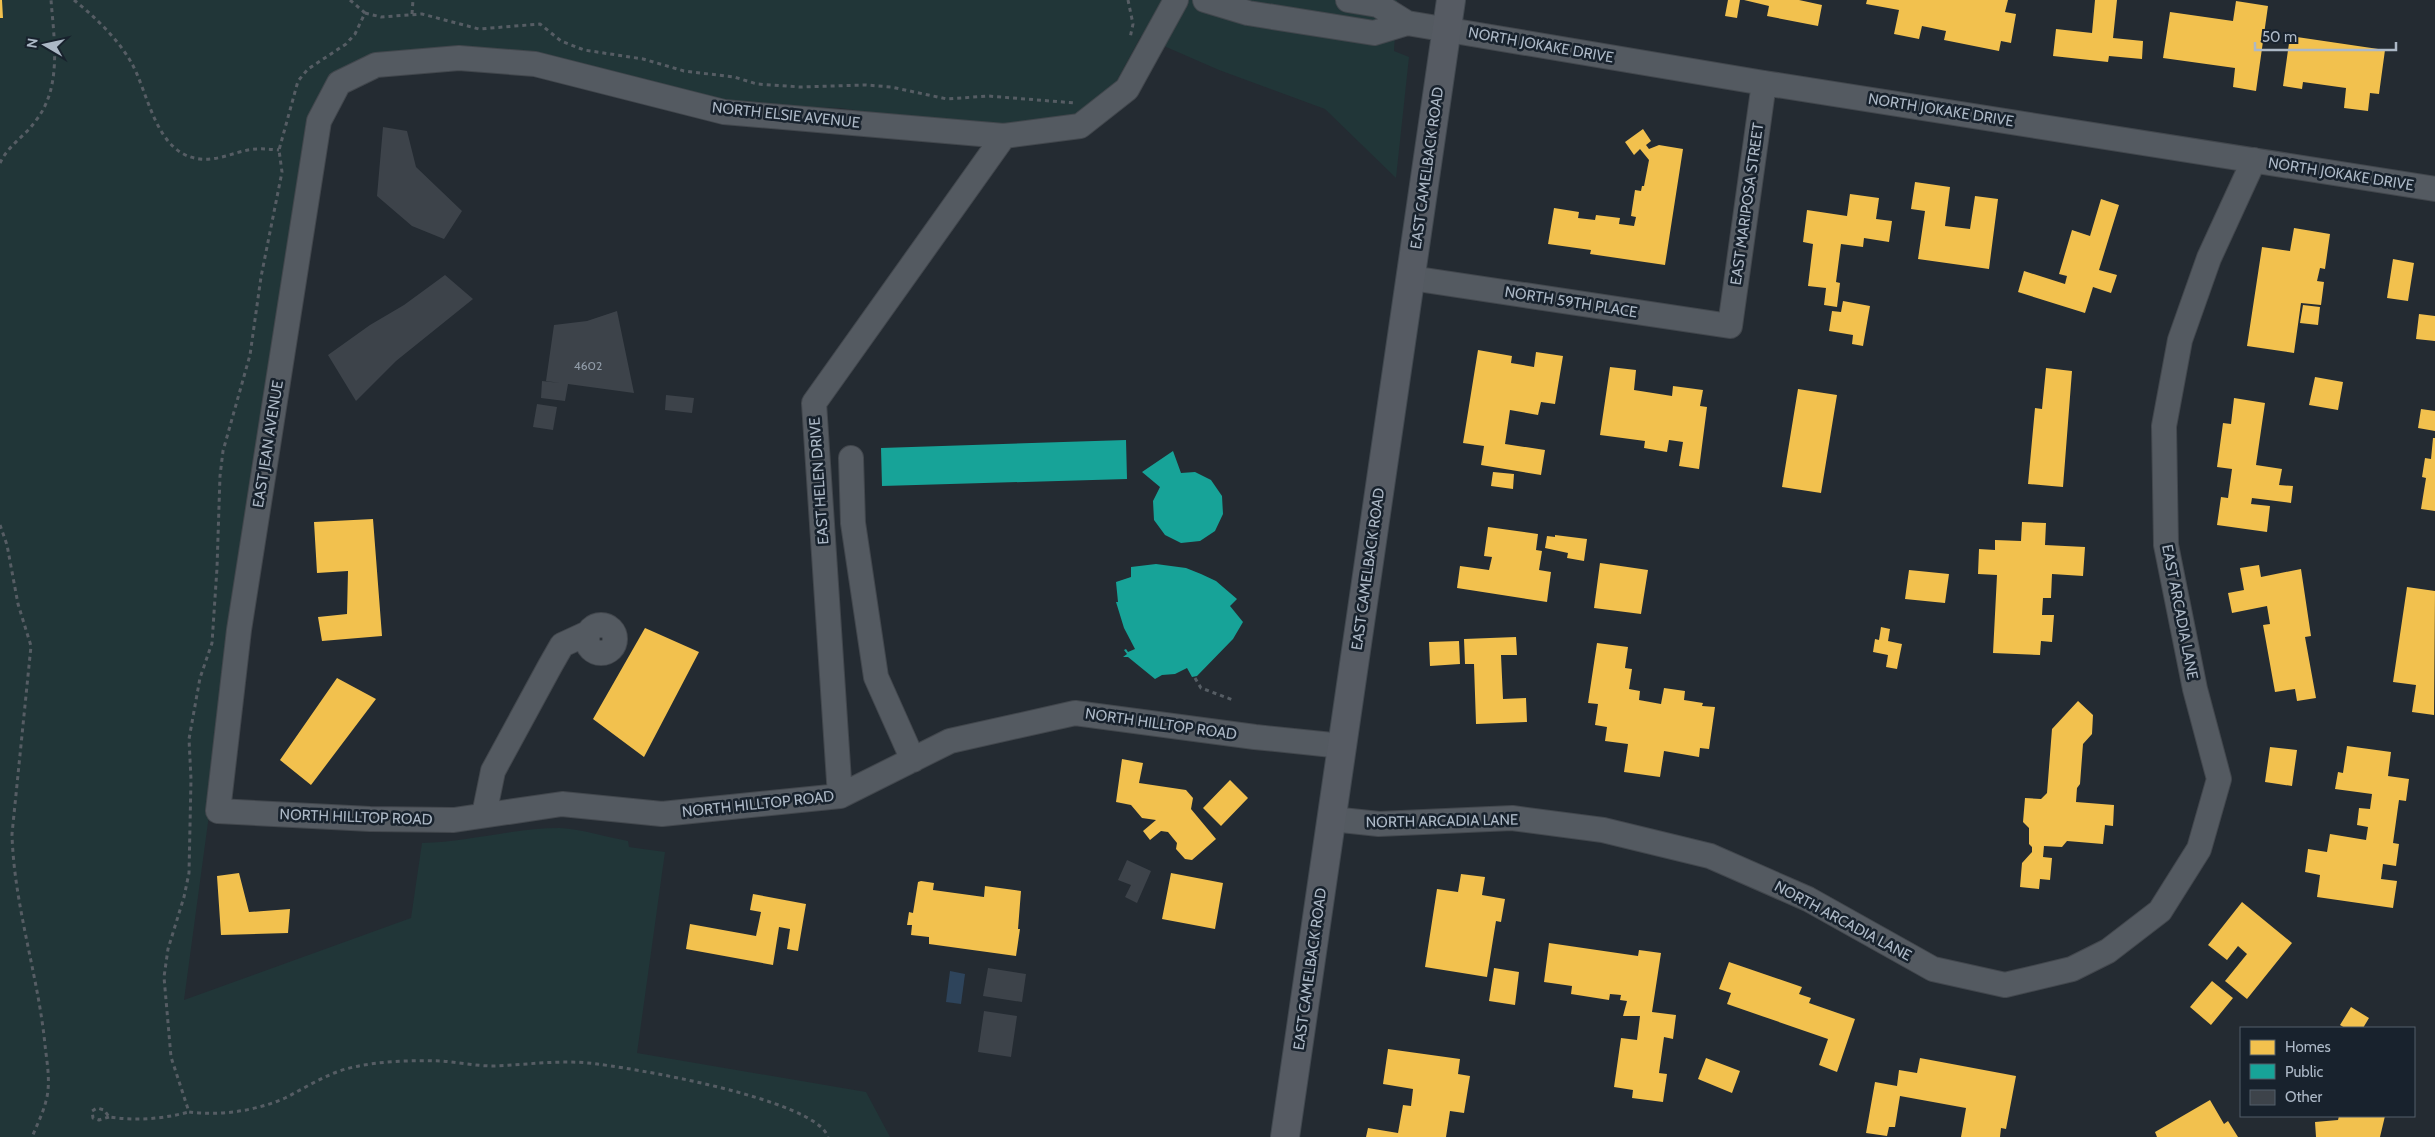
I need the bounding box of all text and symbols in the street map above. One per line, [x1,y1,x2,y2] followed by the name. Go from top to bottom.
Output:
[20,20,70,70] north arrow
[2255,20,2396,52] scale bar
[1467,23,1615,67] street label: NORTH JOKAKE DRIVE
[2262,28,2297,46] text: 50 m
[22,37,42,49] text: N
[1407,86,1447,250] street label: EAST CAMELBACK ROAD
[1867,90,2015,130] street label: NORTH JOKAKE DRIVE
[711,98,861,132] street label: NORTH ELSIE AVENUE
[1727,122,1767,286] street label: EAST MARIPOSA STREET
[2267,154,2415,194] street label: NORTH JOKAKE DRIVE
[1503,283,1639,321] street label: NORTH 59TH PLACE
[574,358,602,373] house number: 4602
[249,379,287,509] street label: EAST JEAN AVENUE
[806,417,832,545] street label: EAST HELEN DRIVE
[1348,487,1388,651] street label: EAST CAMELBACK ROAD
[2158,543,2202,681] street label: EAST ARCADIA LANE
[1084,704,1238,744] street label: NORTH HILLTOP ROAD
[681,787,835,821] street label: NORTH HILLTOP ROAD
[279,805,433,829] street label: NORTH HILLTOP ROAD
[1366,811,1518,831] street label: NORTH ARCADIA LANE
[1771,877,1915,965] street label: NORTH ARCADIA LANE
[1290,887,1330,1051] street label: EAST CAMELBACK ROAD
[2240,1027,2415,1117] legend
[2285,1038,2331,1056] text: Homes
[2285,1063,2323,1081] text: Public
[2285,1088,2322,1106] text: Other

